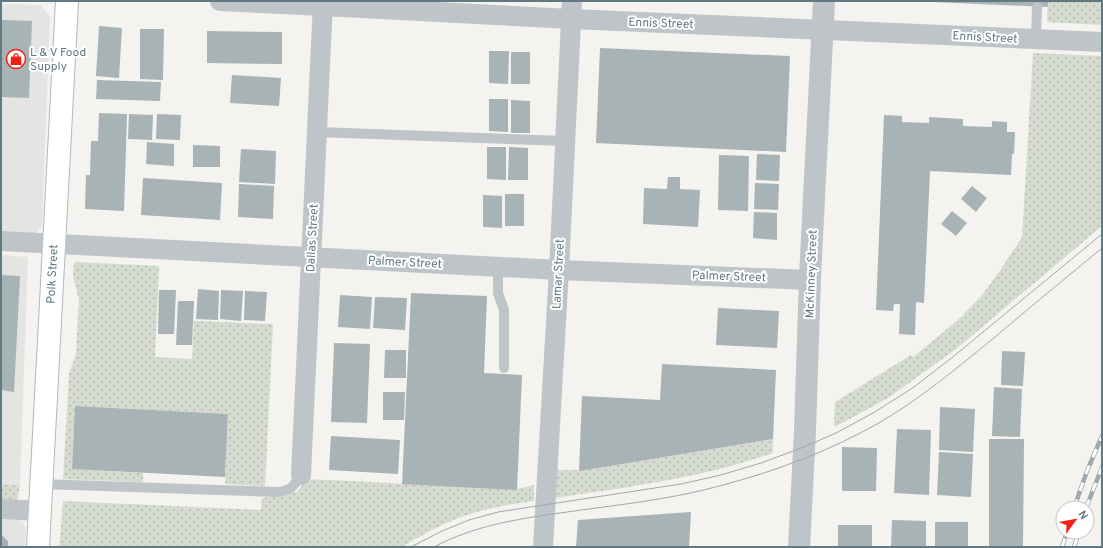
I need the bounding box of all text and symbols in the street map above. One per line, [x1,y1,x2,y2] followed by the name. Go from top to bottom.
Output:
[628,15,694,33] street label: Ennis Street
[952,28,1018,48] street label: Ennis Street
[30,45,86,75] place label: L & V Food Supply
[5,48,27,70] shop icon: L & V Food Supply
[303,203,323,273] street label: Dallas Street
[802,229,822,319] street label: McKinney Street
[549,238,569,310] street label: Lamar Street
[43,244,63,304] street label: Polk Street
[367,253,442,273] street label: Palmer Street
[692,268,766,286] street label: Palmer Street
[1055,500,1095,540] north arrow
[1075,508,1091,522] text: N

